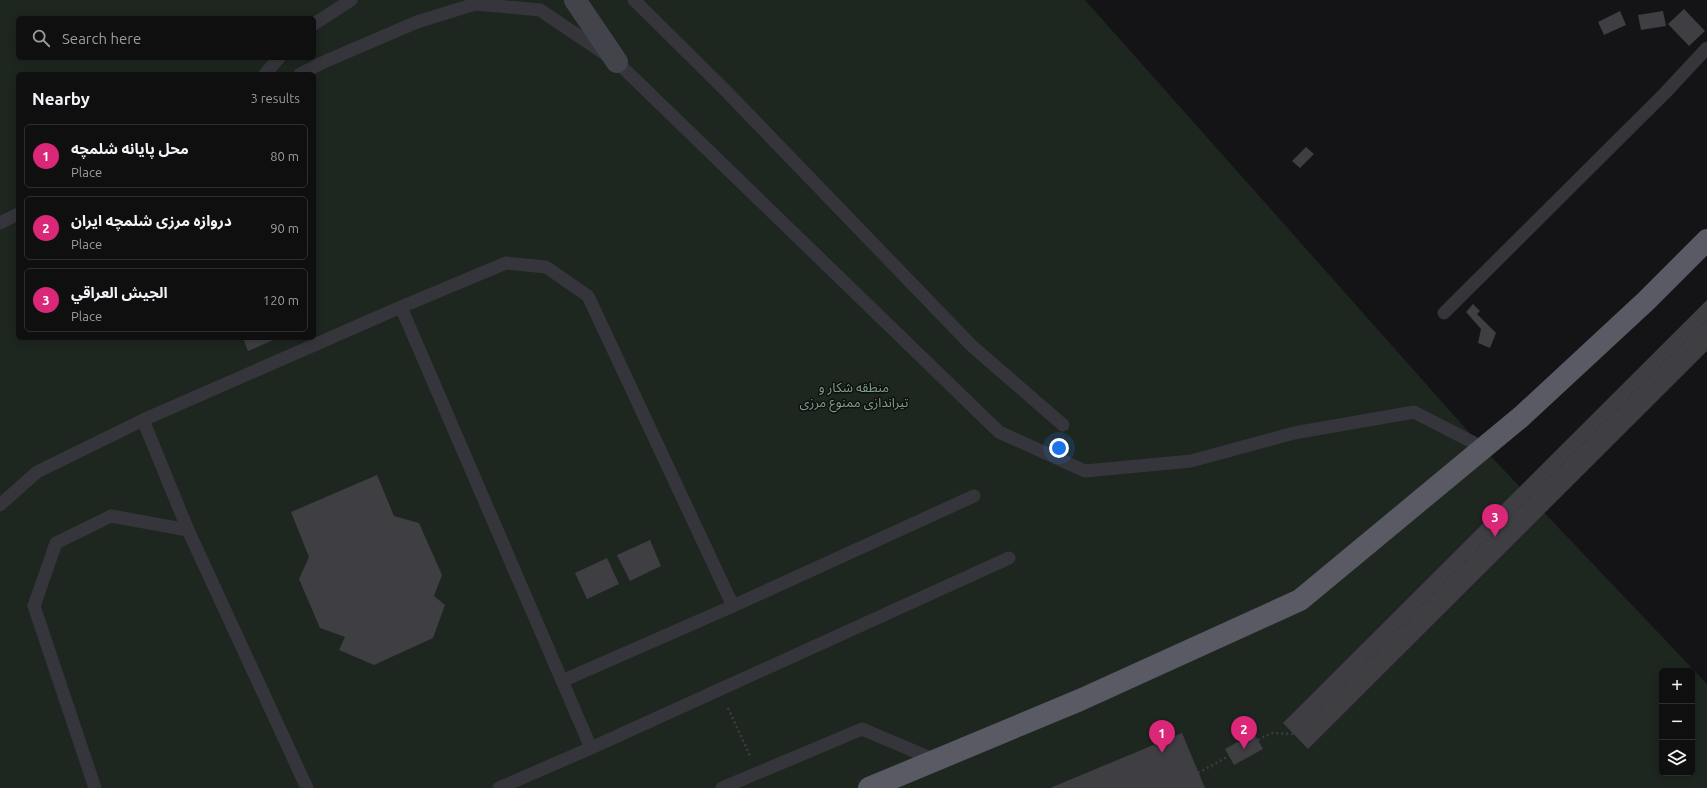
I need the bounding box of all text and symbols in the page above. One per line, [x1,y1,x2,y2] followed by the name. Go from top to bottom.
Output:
[16,16,316,60] search box
[30,27,52,49] icon: search
[62,30,141,47] text: Search here
[32,89,90,108] text: Nearby
[250,91,300,105] text: 3 results
[71,140,189,157] text: محل پایانه شلمچه
[42,149,50,163] text: 1
[270,149,299,163] text: 80 m
[71,165,102,179] text: Place
[71,212,232,229] text: دروازه مرزی شلمچه ایران
[42,221,50,235] text: 2
[270,221,299,235] text: 90 m
[71,237,102,251] text: Place
[71,284,168,301] text: الجيش العراقي
[42,293,50,307] text: 3
[263,293,299,307] text: 120 m
[71,309,102,323] text: Place
[800,380,909,413] park label: منطقه شکار و تیراندازی ممنوع مرزی
[1049,438,1069,458] your location
[1482,504,1508,537] pin: 3
[1659,668,1695,776] map controls
[1659,668,1695,704] button: +
[1659,704,1695,740] button: −
[1231,716,1257,749] pin: 2
[1149,720,1175,753] pin: 1
[1659,740,1695,776] button: layers

